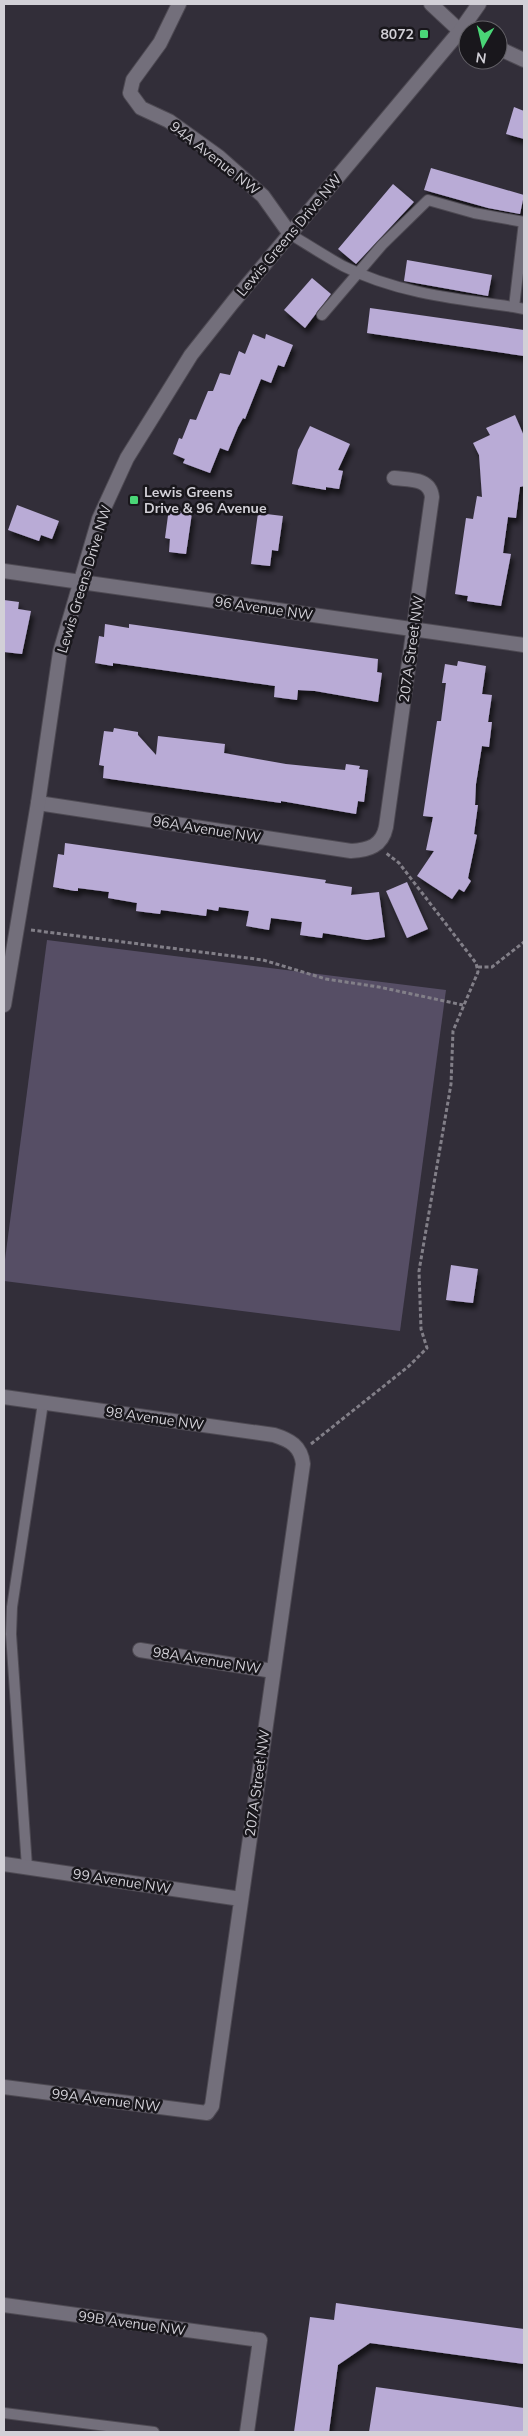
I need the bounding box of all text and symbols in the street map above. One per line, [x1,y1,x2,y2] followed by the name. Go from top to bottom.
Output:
[458,20,508,70] north arrow
[380,25,414,43] place label: 8072
[418,28,430,40] marker: 8072
[475,48,488,68] text: N
[166,117,264,199] street label: 94A Avenue NW
[233,170,346,300] street label: Lewis Greens Drive NW
[144,483,267,517] place label: Lewis Greens Drive & 96 Avenue
[128,494,140,506] marker: Lewis Greens Drive & 96 Avenue
[53,502,115,655] street label: Lewis Greens Drive NW
[214,592,315,624] street label: 96 Avenue NW
[395,594,427,704] street label: 207A Street NW
[152,812,263,846] street label: 96A Avenue NW
[105,1402,206,1434] street label: 98 Avenue NW
[152,1643,263,1677] street label: 98A Avenue NW
[241,1728,273,1838] street label: 207A Street NW
[72,1864,173,1898] street label: 99 Avenue NW
[51,2084,162,2116] street label: 99A Avenue NW
[77,2307,187,2340] street label: 99B Avenue NW

